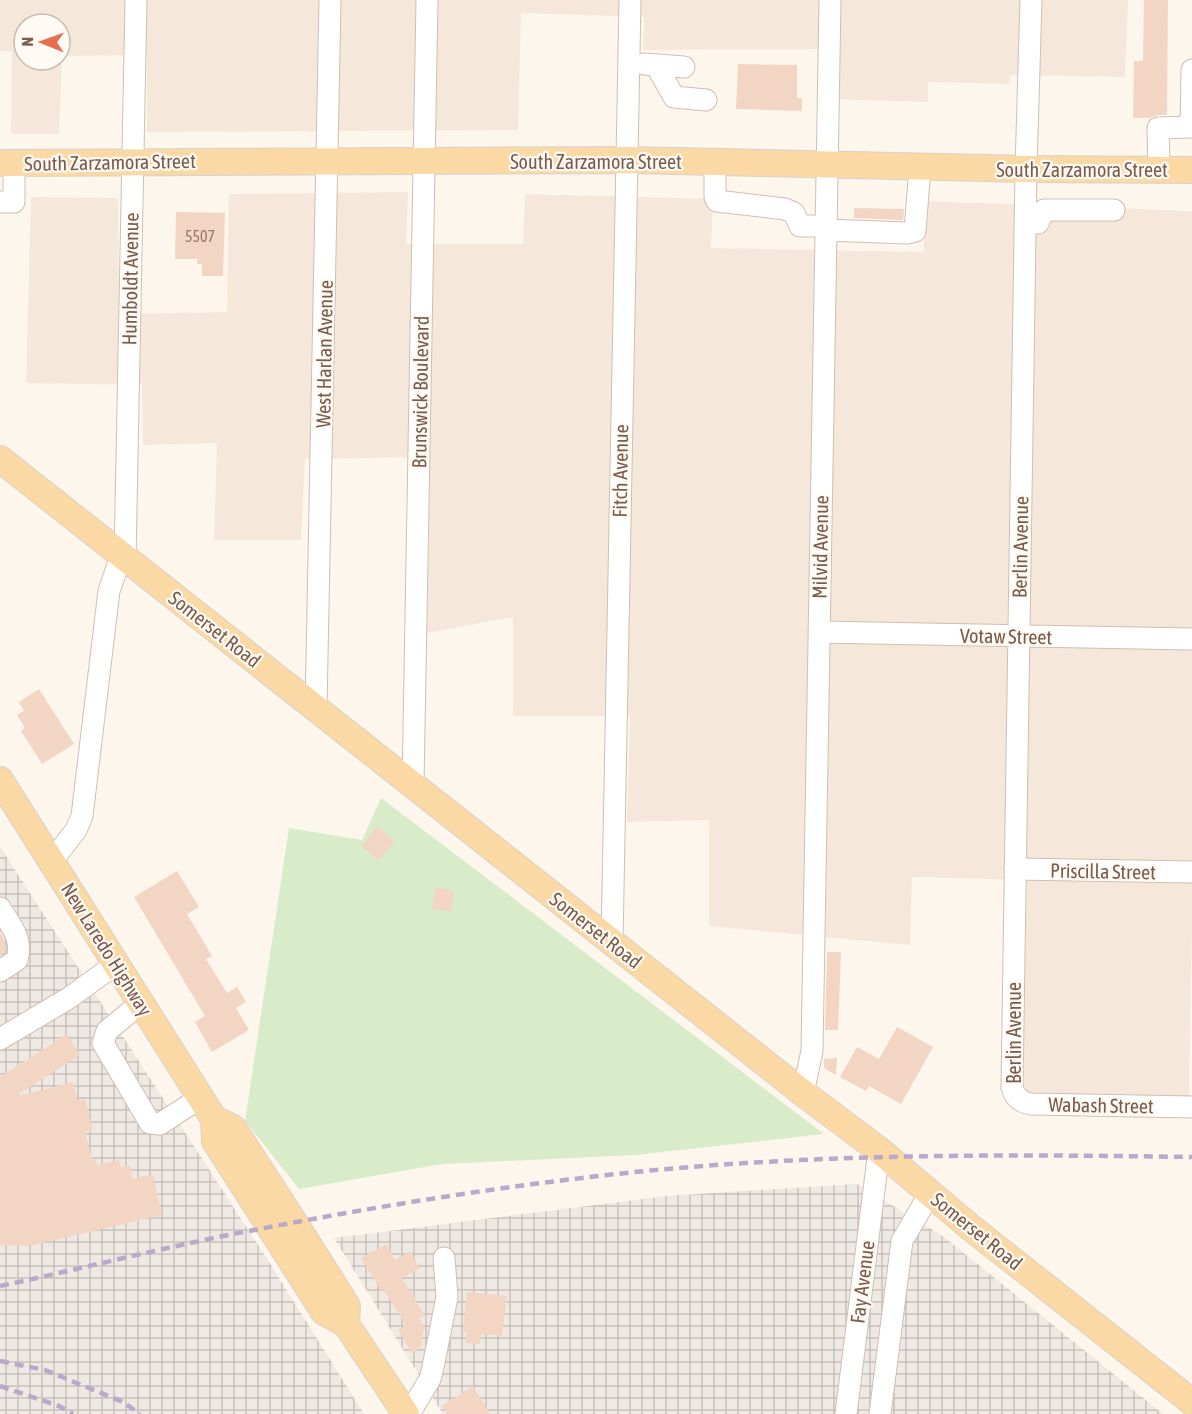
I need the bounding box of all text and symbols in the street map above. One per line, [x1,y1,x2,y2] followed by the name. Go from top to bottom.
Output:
[12,12,72,72] north arrow
[18,37,36,47] text: N
[24,149,196,175] street label: South Zarzamora Street
[510,150,682,173] street label: South Zarzamora Street
[996,158,1168,181] street label: South Zarzamora Street
[117,212,143,346] street label: Humboldt Avenue
[185,227,215,245] house number: 5507
[311,280,337,428] street label: West Harlan Avenue
[407,316,433,468] street label: Brunswick Boulevard
[608,424,632,518] street label: Fitch Avenue
[808,495,832,599] street label: Milvid Avenue
[1008,496,1032,598] street label: Berlin Avenue
[165,586,265,672] street label: Somerset Road
[960,624,1053,648] street label: Votaw Street
[1050,859,1156,883] street label: Priscilla Street
[57,878,157,1020] street label: New Laredo Highway
[546,887,646,973] street label: Somerset Road
[1002,982,1025,1084] street label: Berlin Avenue
[1048,1093,1154,1117] street label: Wabash Street
[927,1187,1027,1275] street label: Somerset Road
[846,1239,878,1325] street label: Fay Avenue

